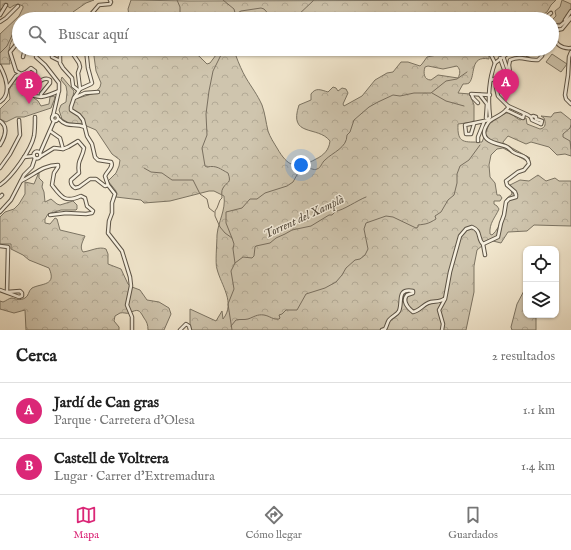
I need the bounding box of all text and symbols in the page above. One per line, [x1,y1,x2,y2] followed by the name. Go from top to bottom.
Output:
[12,12,559,56] search box
[26,23,48,45] icon: search
[58,25,128,44] text: Buscar aquí
[493,69,519,102] pin: A
[16,71,42,104] pin: B
[291,155,311,175] your location
[261,192,347,242] water label: Torrent del Xamplà
[523,246,559,318] map controls
[523,246,559,282] button: locate
[523,282,559,318] button: layers
[16,346,57,367] text: Cerca
[492,348,555,365] text: 2 resultados
[54,393,159,412] text: Jardí de Can gras
[25,402,33,419] text: A
[523,402,555,419] text: 1.1 km
[54,412,195,429] text: Parque · Carretera d'Olesa
[54,449,169,468] text: Castell de Voltrera
[25,458,33,475] text: B
[521,458,555,475] text: 1.4 km
[54,468,215,485] text: Lugar · Carrer d'Extremadura
[73,504,99,542] tab: Mapa
[245,504,302,542] tab: Cómo llegar
[448,504,498,542] tab: Guardados

